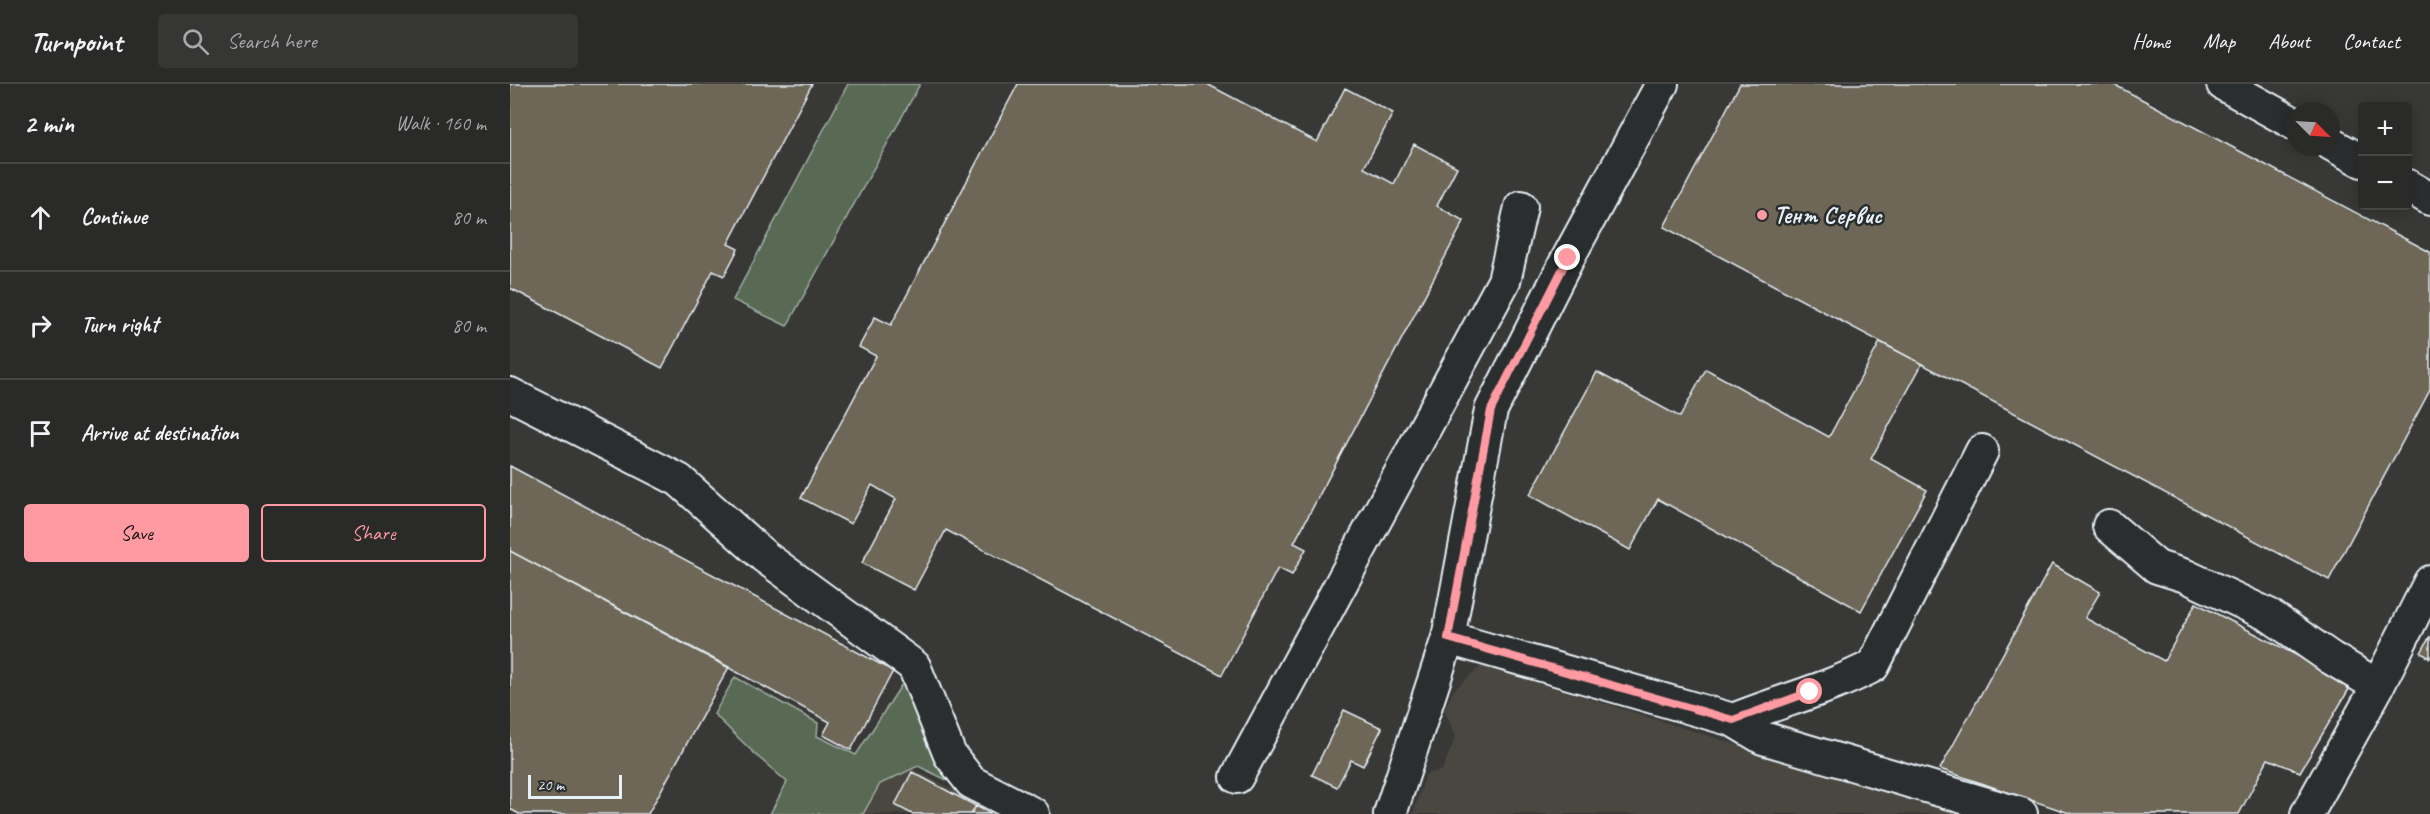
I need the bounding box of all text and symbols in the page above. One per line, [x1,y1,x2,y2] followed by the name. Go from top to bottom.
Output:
[158,14,578,68] search box
[30,24,122,59] text: Turnpoint
[179,25,212,58] icon: search
[227,27,317,55] text: Search here
[2132,28,2170,54] text: Home
[2203,28,2235,54] text: Map
[2268,28,2310,54] text: About
[2343,28,2400,54] text: Contact
[2286,102,2340,156] north arrow
[2358,102,2412,210] map controls
[2358,102,2412,156] button: +
[24,107,74,140] text: 2 min
[396,111,486,136] text: Walk · 160 m
[2358,156,2412,210] button: −
[1774,200,1884,230] place label: Тент Сервис
[24,201,57,234] icon: ahead
[81,203,147,231] text: Continue
[452,205,486,230] text: 80 m
[1755,208,1769,222] marker: Тент Сервис
[1554,244,1580,270] route end
[24,309,57,342] icon: right
[81,311,158,339] text: Turn right
[452,313,486,338] text: 80 m
[24,417,57,450] icon: arrive
[81,419,238,447] text: Arrive at destination
[24,504,249,562] button: Save
[261,504,486,562] button: Share
[1796,678,1822,704] route start
[528,772,622,800] scale bar
[537,775,564,795] text: 20 m

